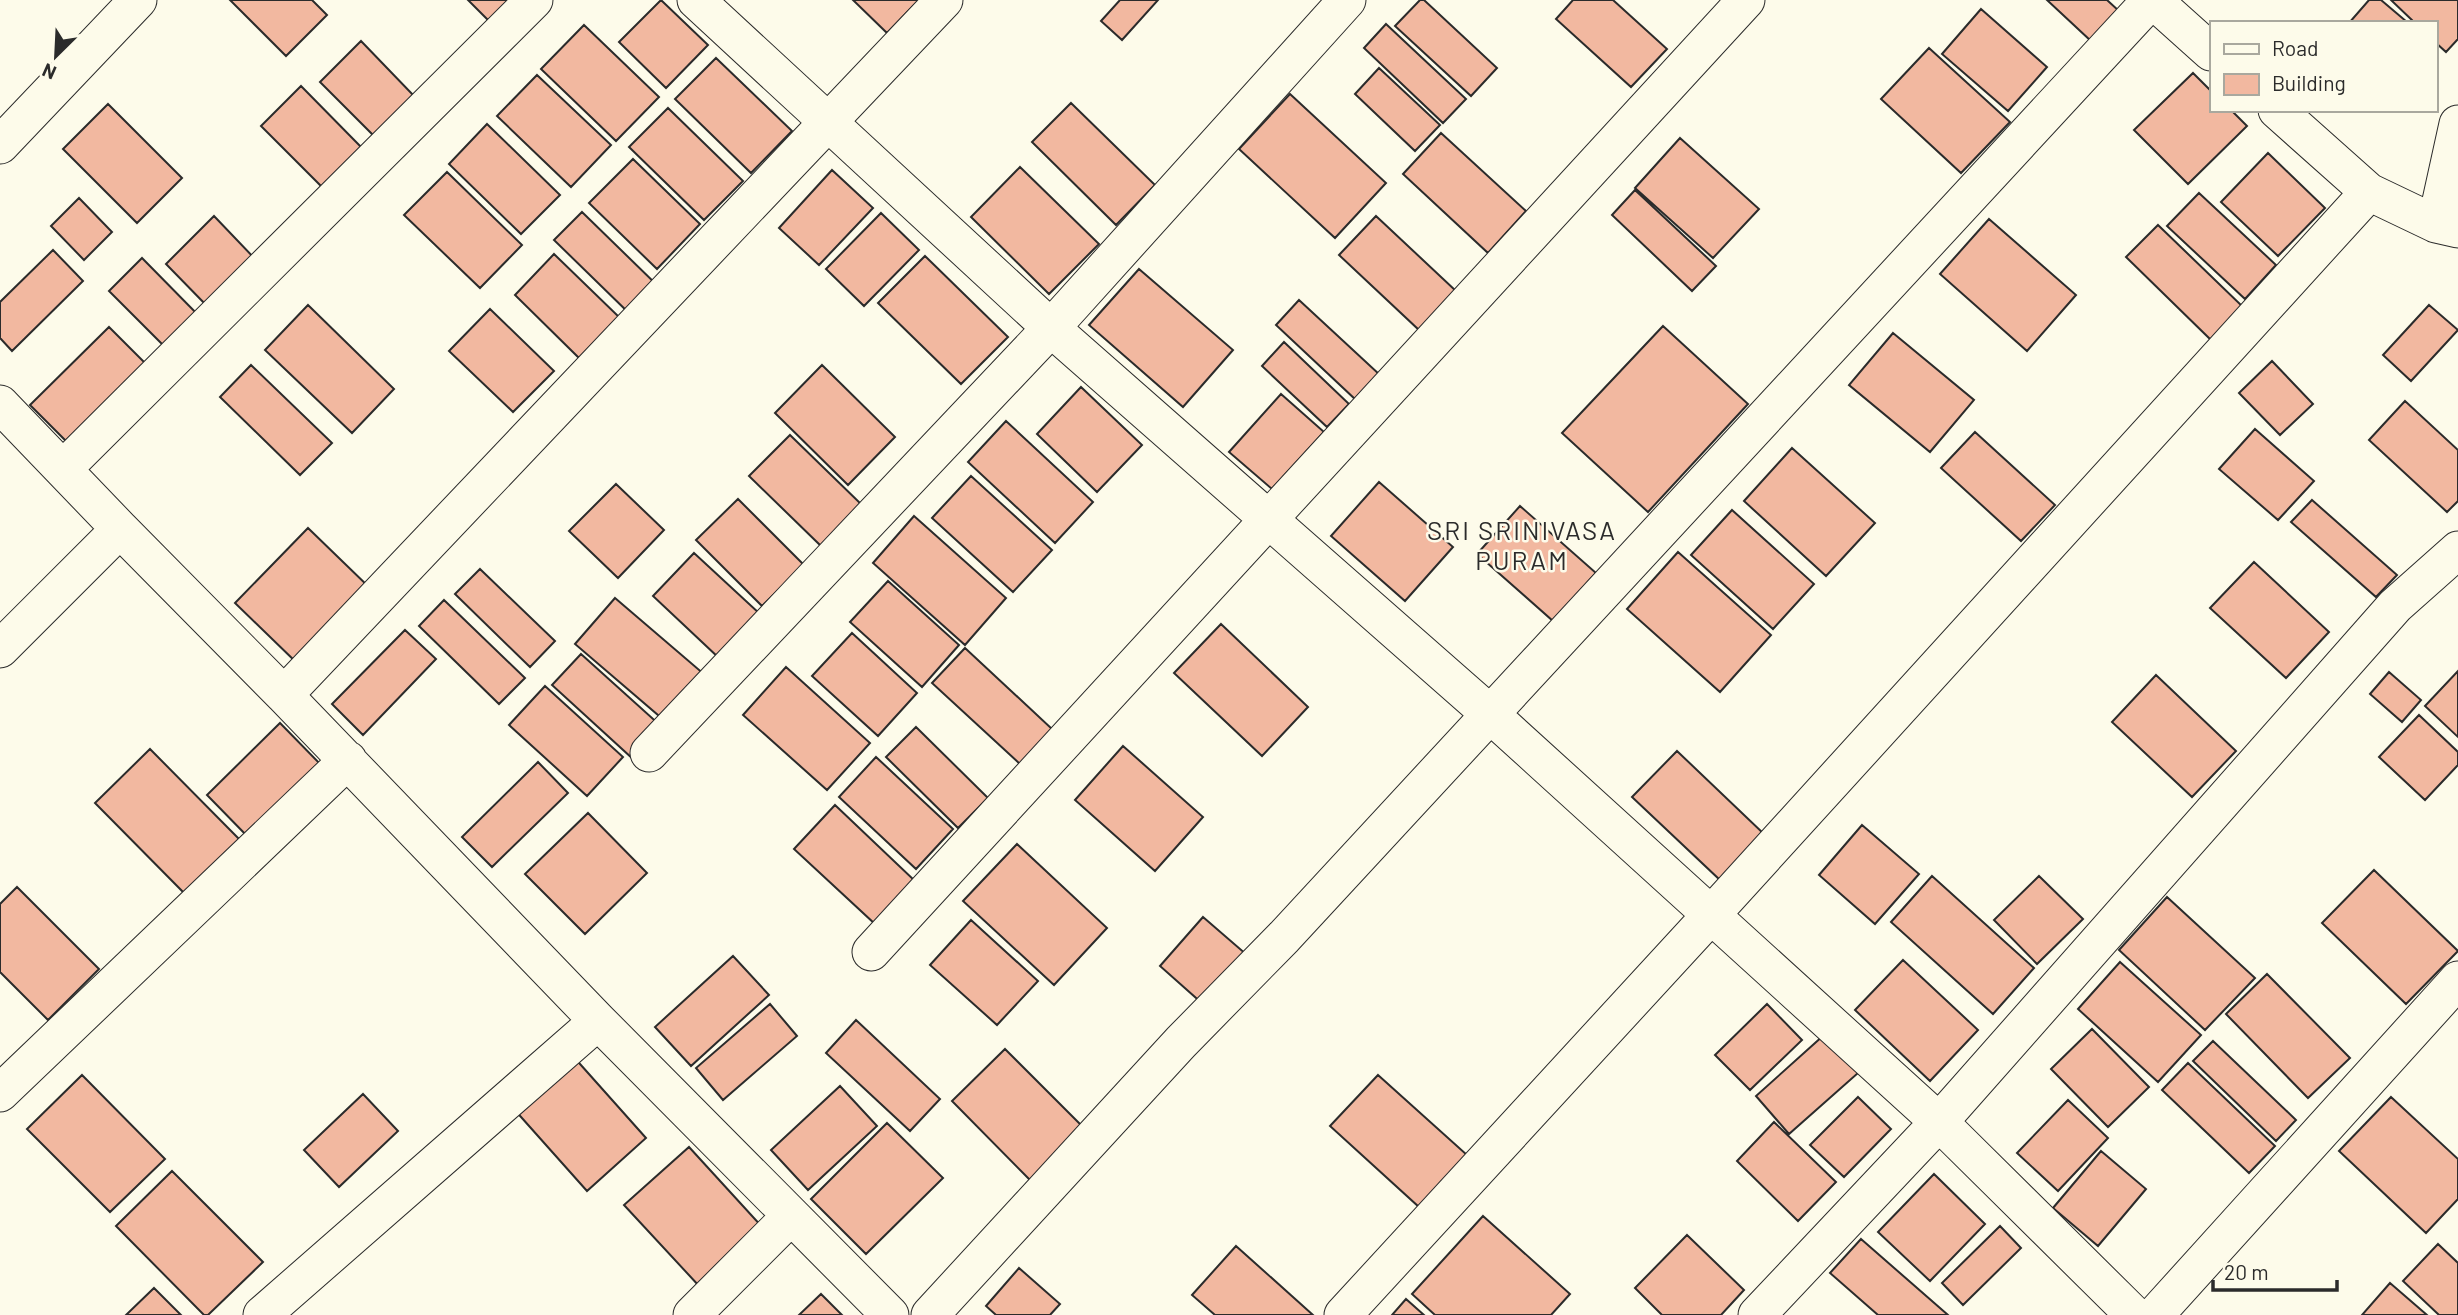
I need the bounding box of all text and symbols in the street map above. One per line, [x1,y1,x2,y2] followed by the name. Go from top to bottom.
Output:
[21,21,91,91] north arrow
[2210,21,2437,112] legend
[2272,35,2318,60] text: Road
[38,59,59,85] text: N
[2272,70,2346,95] text: Building
[1427,514,1617,575] district label: SRI SRINIVASA PURAM
[2213,1248,2337,1292] scale bar
[2224,1259,2269,1284] text: 20 m

